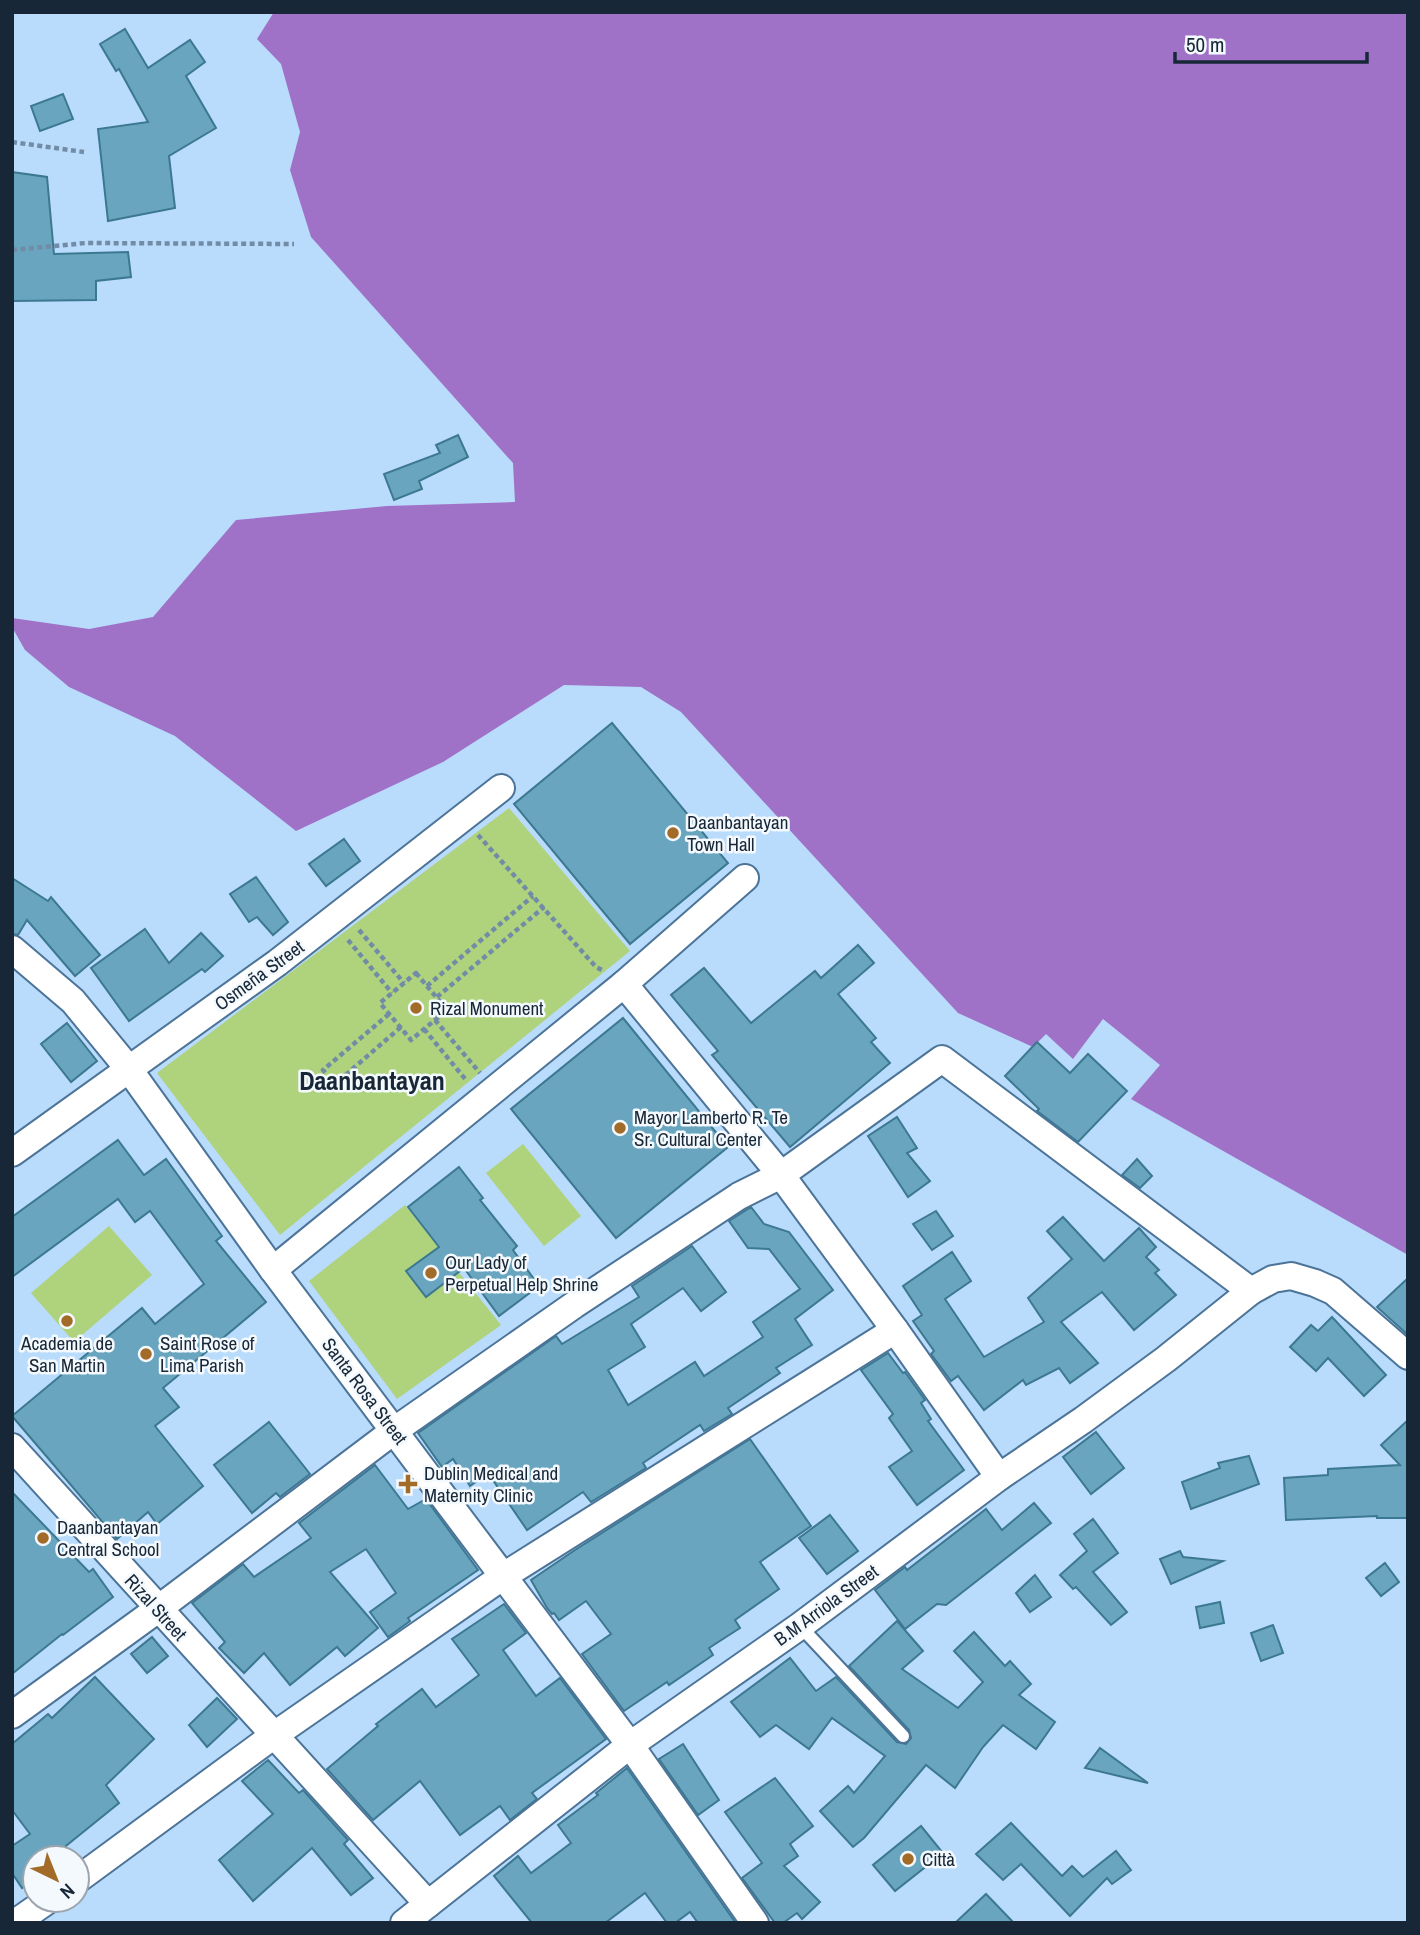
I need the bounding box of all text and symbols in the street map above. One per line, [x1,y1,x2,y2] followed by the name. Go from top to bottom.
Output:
[1175,21,1368,65] scale bar
[1186,30,1224,59] text: 50 m
[687,809,788,857] place label: Daanbantayan Town Hall
[665,825,681,841] marker: Daanbantayan Town Hall
[209,933,310,1016] street label: Osmeña Street
[430,995,544,1021] place label: Rizal Monument
[408,1000,424,1016] marker: Rizal Monument
[299,1063,445,1098] district label: Daanbantayan
[634,1104,788,1152] place label: Mayor Lamberto R. Te Sr. Cultural Center
[612,1120,628,1136] marker: Mayor Lamberto R. Te Sr. Cultural Center
[445,1249,598,1297] place label: Our Lady of Perpetual Help Shrine
[423,1265,439,1281] marker: Our Lady of Perpetual Help Shrine
[59,1313,75,1329] marker: Academia de San Martin
[20,1330,113,1378] place label: Academia de San Martin
[160,1330,255,1378] place label: Saint Rose of Lima Parish
[316,1332,414,1450] street label: Santa Rosa Street
[138,1346,154,1362] marker: Saint Rose of Lima Parish
[424,1460,558,1508] place label: Dublin Medical and Maternity Clinic
[398,1474,418,1494] marker: Dublin Medical and Maternity Clinic
[57,1514,159,1562] place label: Daanbantayan Central School
[35,1530,51,1546] marker: Daanbantayan Central School
[769,1558,884,1652] street label: B.M Arriola Street
[119,1568,193,1646] street label: Rizal Street
[21,1844,91,1914] north arrow
[922,1846,955,1872] place label: Città
[900,1851,916,1867] marker: Città
[55,1878,81,1905] text: N

